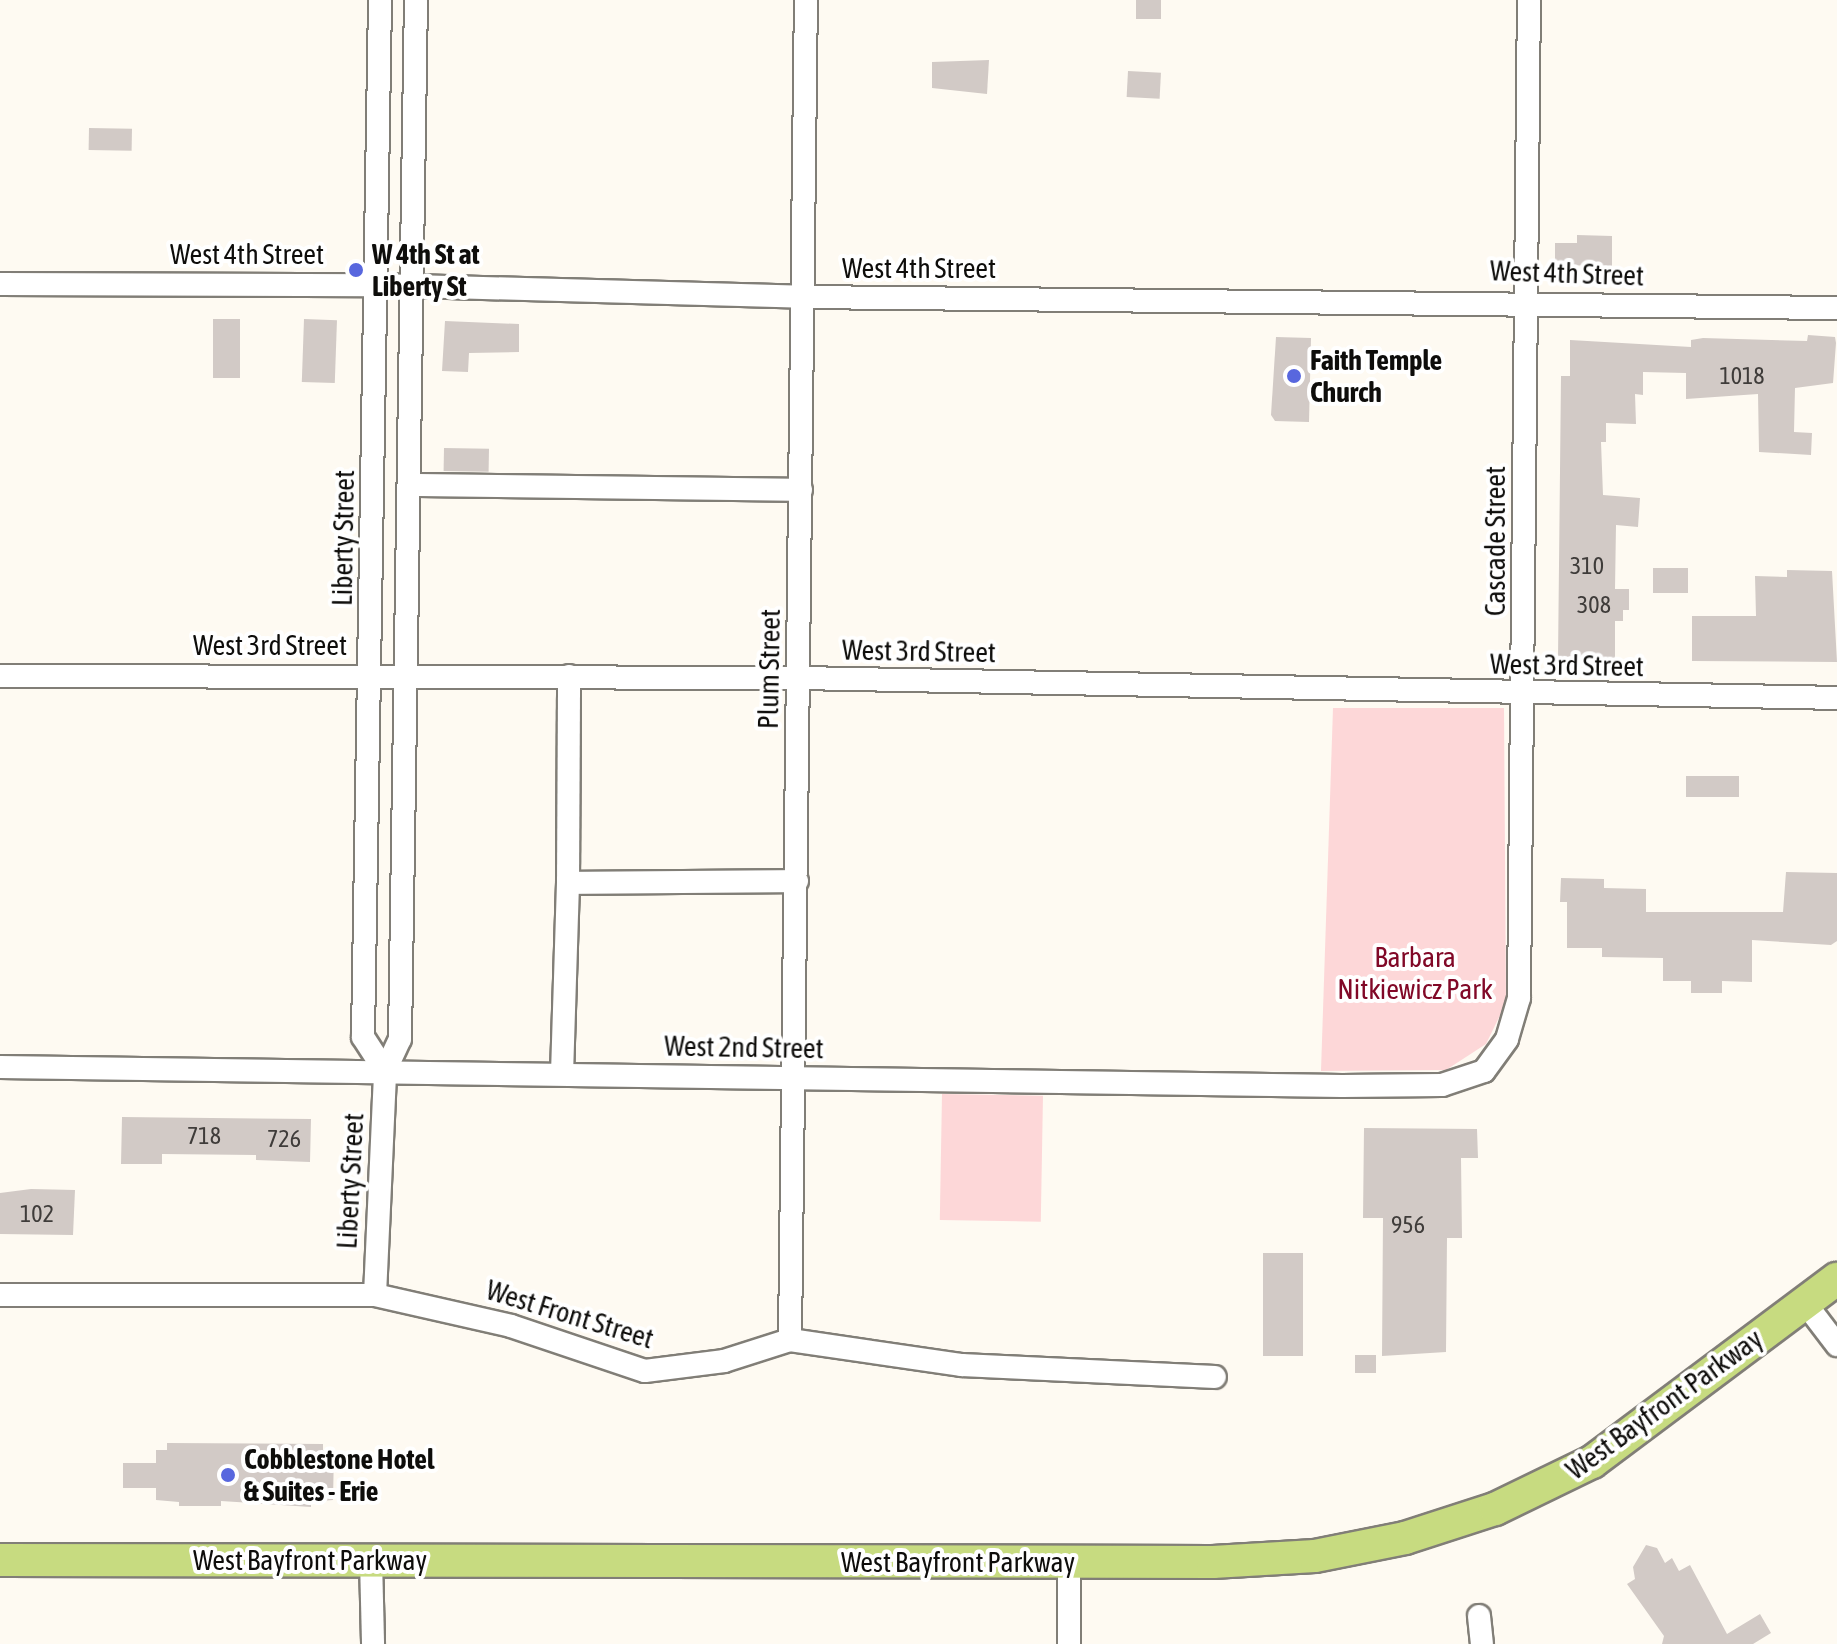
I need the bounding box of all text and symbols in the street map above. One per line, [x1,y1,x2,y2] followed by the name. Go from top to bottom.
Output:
[170,237,324,271] street label: West 4th Street
[372,237,480,303] place label: W 4th St at Liberty St
[842,251,996,285] street label: West 4th Street
[1489,254,1645,292] street label: West 4th Street
[347,261,365,279] marker: W 4th St at Liberty St
[1310,343,1442,409] place label: Faith Temple Church
[1719,362,1765,390] house number: 1018
[1285,367,1303,385] marker: Faith Temple Church
[1478,466,1512,616] street label: Cascade Street
[325,470,361,606] street label: Liberty Street
[1570,552,1604,580] house number: 310
[1577,591,1611,619] house number: 308
[751,609,787,729] street label: Plum Street
[193,628,347,662] street label: West 3rd Street
[842,633,996,669] street label: West 3rd Street
[1490,647,1644,683] street label: West 3rd Street
[1337,940,1493,1006] park label: Barbara Nitkiewicz Park
[664,1029,824,1065] street label: West 2nd Street
[330,1112,370,1250] street label: Liberty Street
[187,1122,221,1150] house number: 718
[267,1125,301,1153] house number: 726
[20,1200,54,1228] house number: 102
[1391,1211,1425,1239] house number: 956
[482,1273,658,1355] street label: West Front Street
[1559,1322,1769,1486] street label: West Bayfront Parkway
[244,1442,434,1508] place label: Cobblestone Hotel & Suites - Erie
[219,1466,237,1484] marker: Cobblestone Hotel & Suites - Erie
[193,1543,427,1577] street label: West Bayfront Parkway
[841,1545,1075,1579] street label: West Bayfront Parkway

